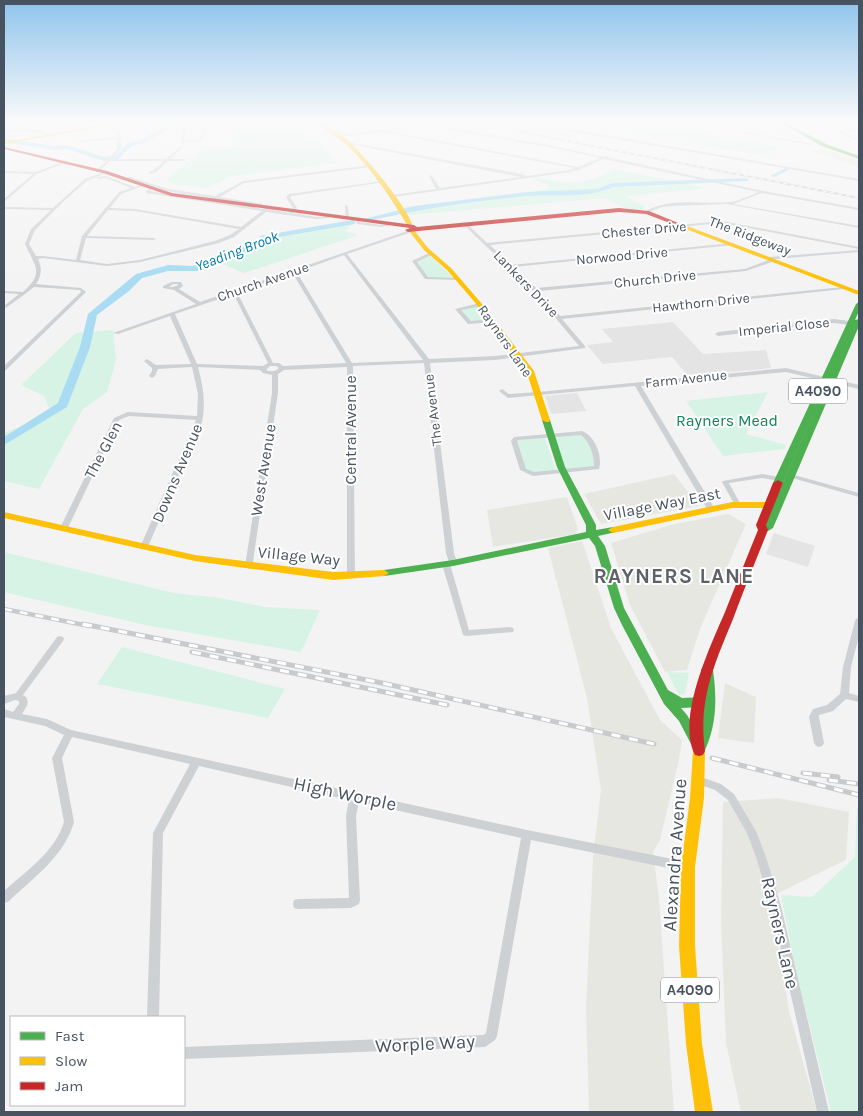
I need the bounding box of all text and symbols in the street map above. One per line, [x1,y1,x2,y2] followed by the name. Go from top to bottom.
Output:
[707,213,794,260] street label: The Ridgeway
[601,218,687,242] street label: Chester Drive
[193,227,282,275] water label: Yeading Brook
[575,244,669,268] street label: Norwood Drive
[490,247,562,321] street label: Lankers Drive
[215,258,311,306] street label: Church Avenue
[613,266,697,292] street label: Church Drive
[651,289,751,317] street label: Hawthorn Drive
[474,302,536,380] street label: Rayners Lane
[738,314,830,340] street label: Imperial Close
[644,366,728,392] street label: Farm Avenue
[420,373,446,447] street label: The Avenue
[341,375,360,485] street label: Central Avenue
[789,378,847,404] road number: A4090
[676,411,778,430] park label: Rayners Mead
[80,418,126,482] street label: The Glen
[148,421,206,525] street label: Downs Avenue
[246,423,280,517] street label: West Avenue
[602,483,722,525] street label: Village Way East
[257,542,342,570] street label: Village Way
[594,564,754,588] district label: RAYNERS LANE
[291,772,399,816] street label: High Worple
[659,778,691,932] street label: Alexandra Avenue
[756,875,804,991] street label: Rayners Lane
[661,978,719,1002] road number: A4090
[10,1016,185,1106] legend
[55,1027,85,1045] text: Fast
[374,1030,476,1058] street label: Worple Way
[55,1052,87,1070] text: Slow
[55,1077,83,1095] text: Jam

